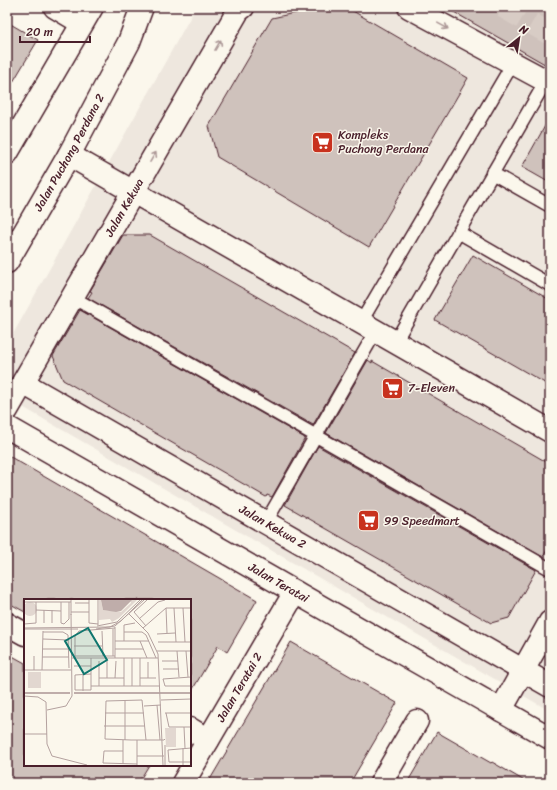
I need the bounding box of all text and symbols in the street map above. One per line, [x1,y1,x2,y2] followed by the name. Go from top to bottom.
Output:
[20,18,90,44] scale bar
[499,18,539,58] north arrow
[515,19,532,40] text: N
[26,21,53,43] text: 20 m
[437,22,449,30] one-way arrow
[215,39,223,51] one-way arrow
[27,90,111,216] street label: Jalan Puchong Perdana 2
[338,124,430,160] place label: Kompleks Puchong Perdana
[309,129,335,155] supermarket icon: Kompleks Puchong Perdana
[149,151,157,163] one-way arrow
[98,174,150,242] street label: Jalan Kekwa
[379,375,405,401] supermarket icon: 7-Eleven
[408,377,455,399] place label: 7-Eleven
[234,498,311,555] street label: Jalan Kekwa 2
[356,508,382,534] supermarket icon: 99 Speedmart
[384,510,460,532] place label: 99 Speedmart
[243,556,314,609] street label: Jalan Teratai
[24,599,191,766] inset map
[210,648,268,727] street label: Jalan Teratai 2

